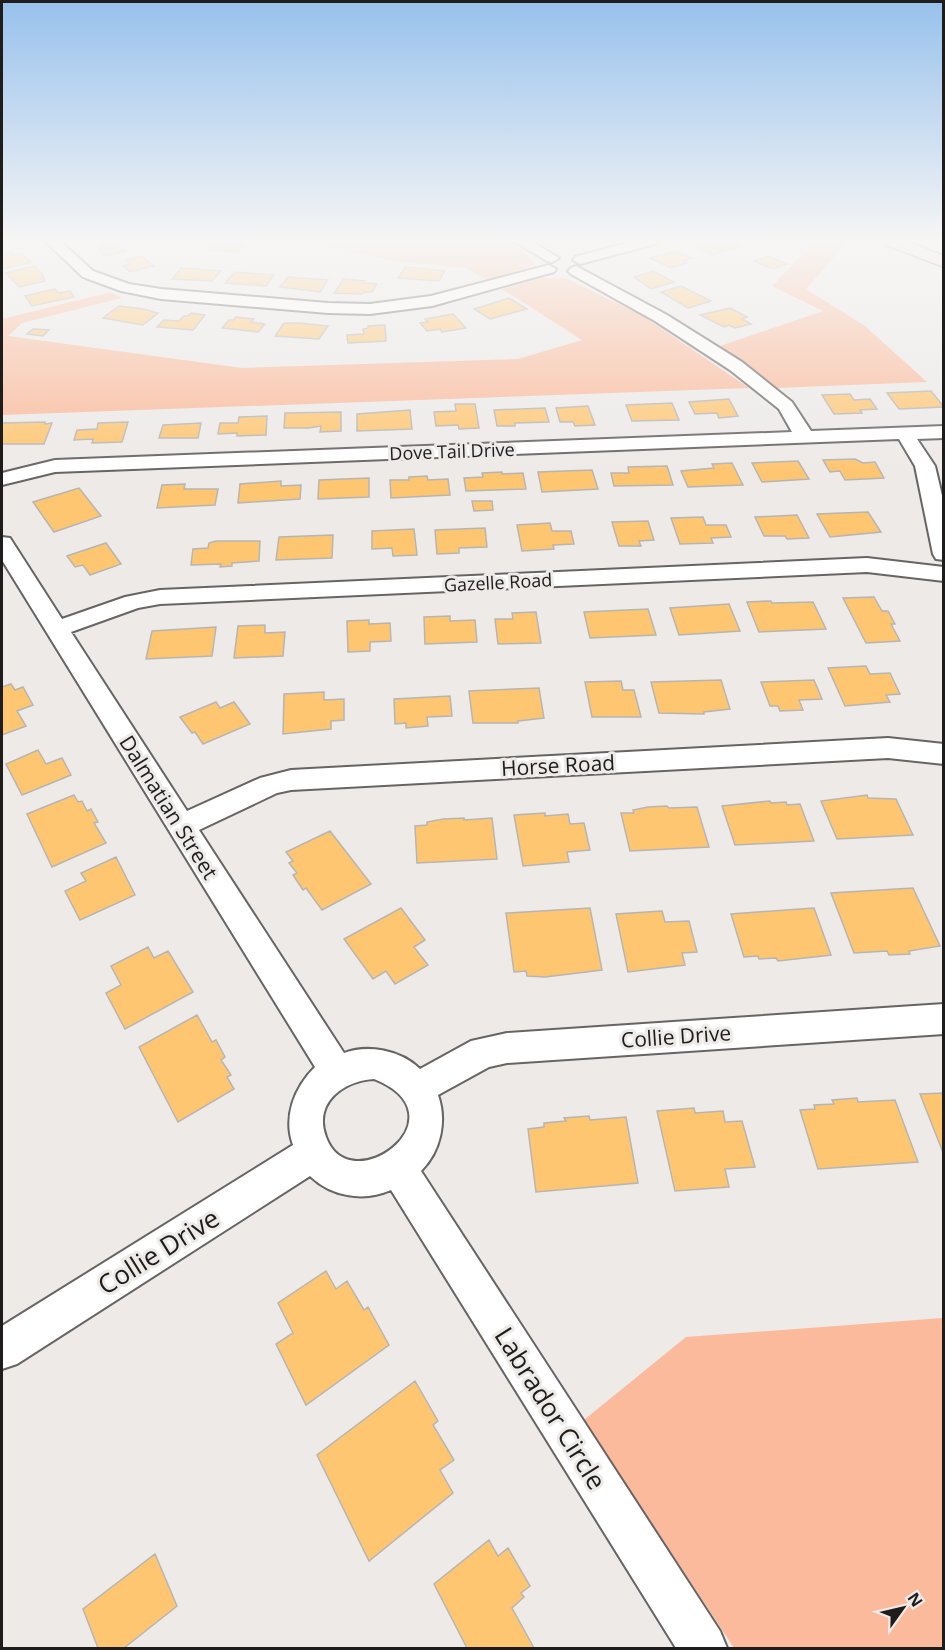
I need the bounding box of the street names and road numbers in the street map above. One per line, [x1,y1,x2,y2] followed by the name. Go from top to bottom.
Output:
[389,437,515,465] street label: Dove Tail Drive
[443,567,553,597] street label: Gazelle Road
[113,730,225,884] street label: Dalmatian Street
[500,748,616,782] street label: Horse Road
[620,1018,732,1054] street label: Collie Drive
[90,1200,226,1302] street label: Collie Drive
[487,1320,615,1496] street label: Labrador Circle

